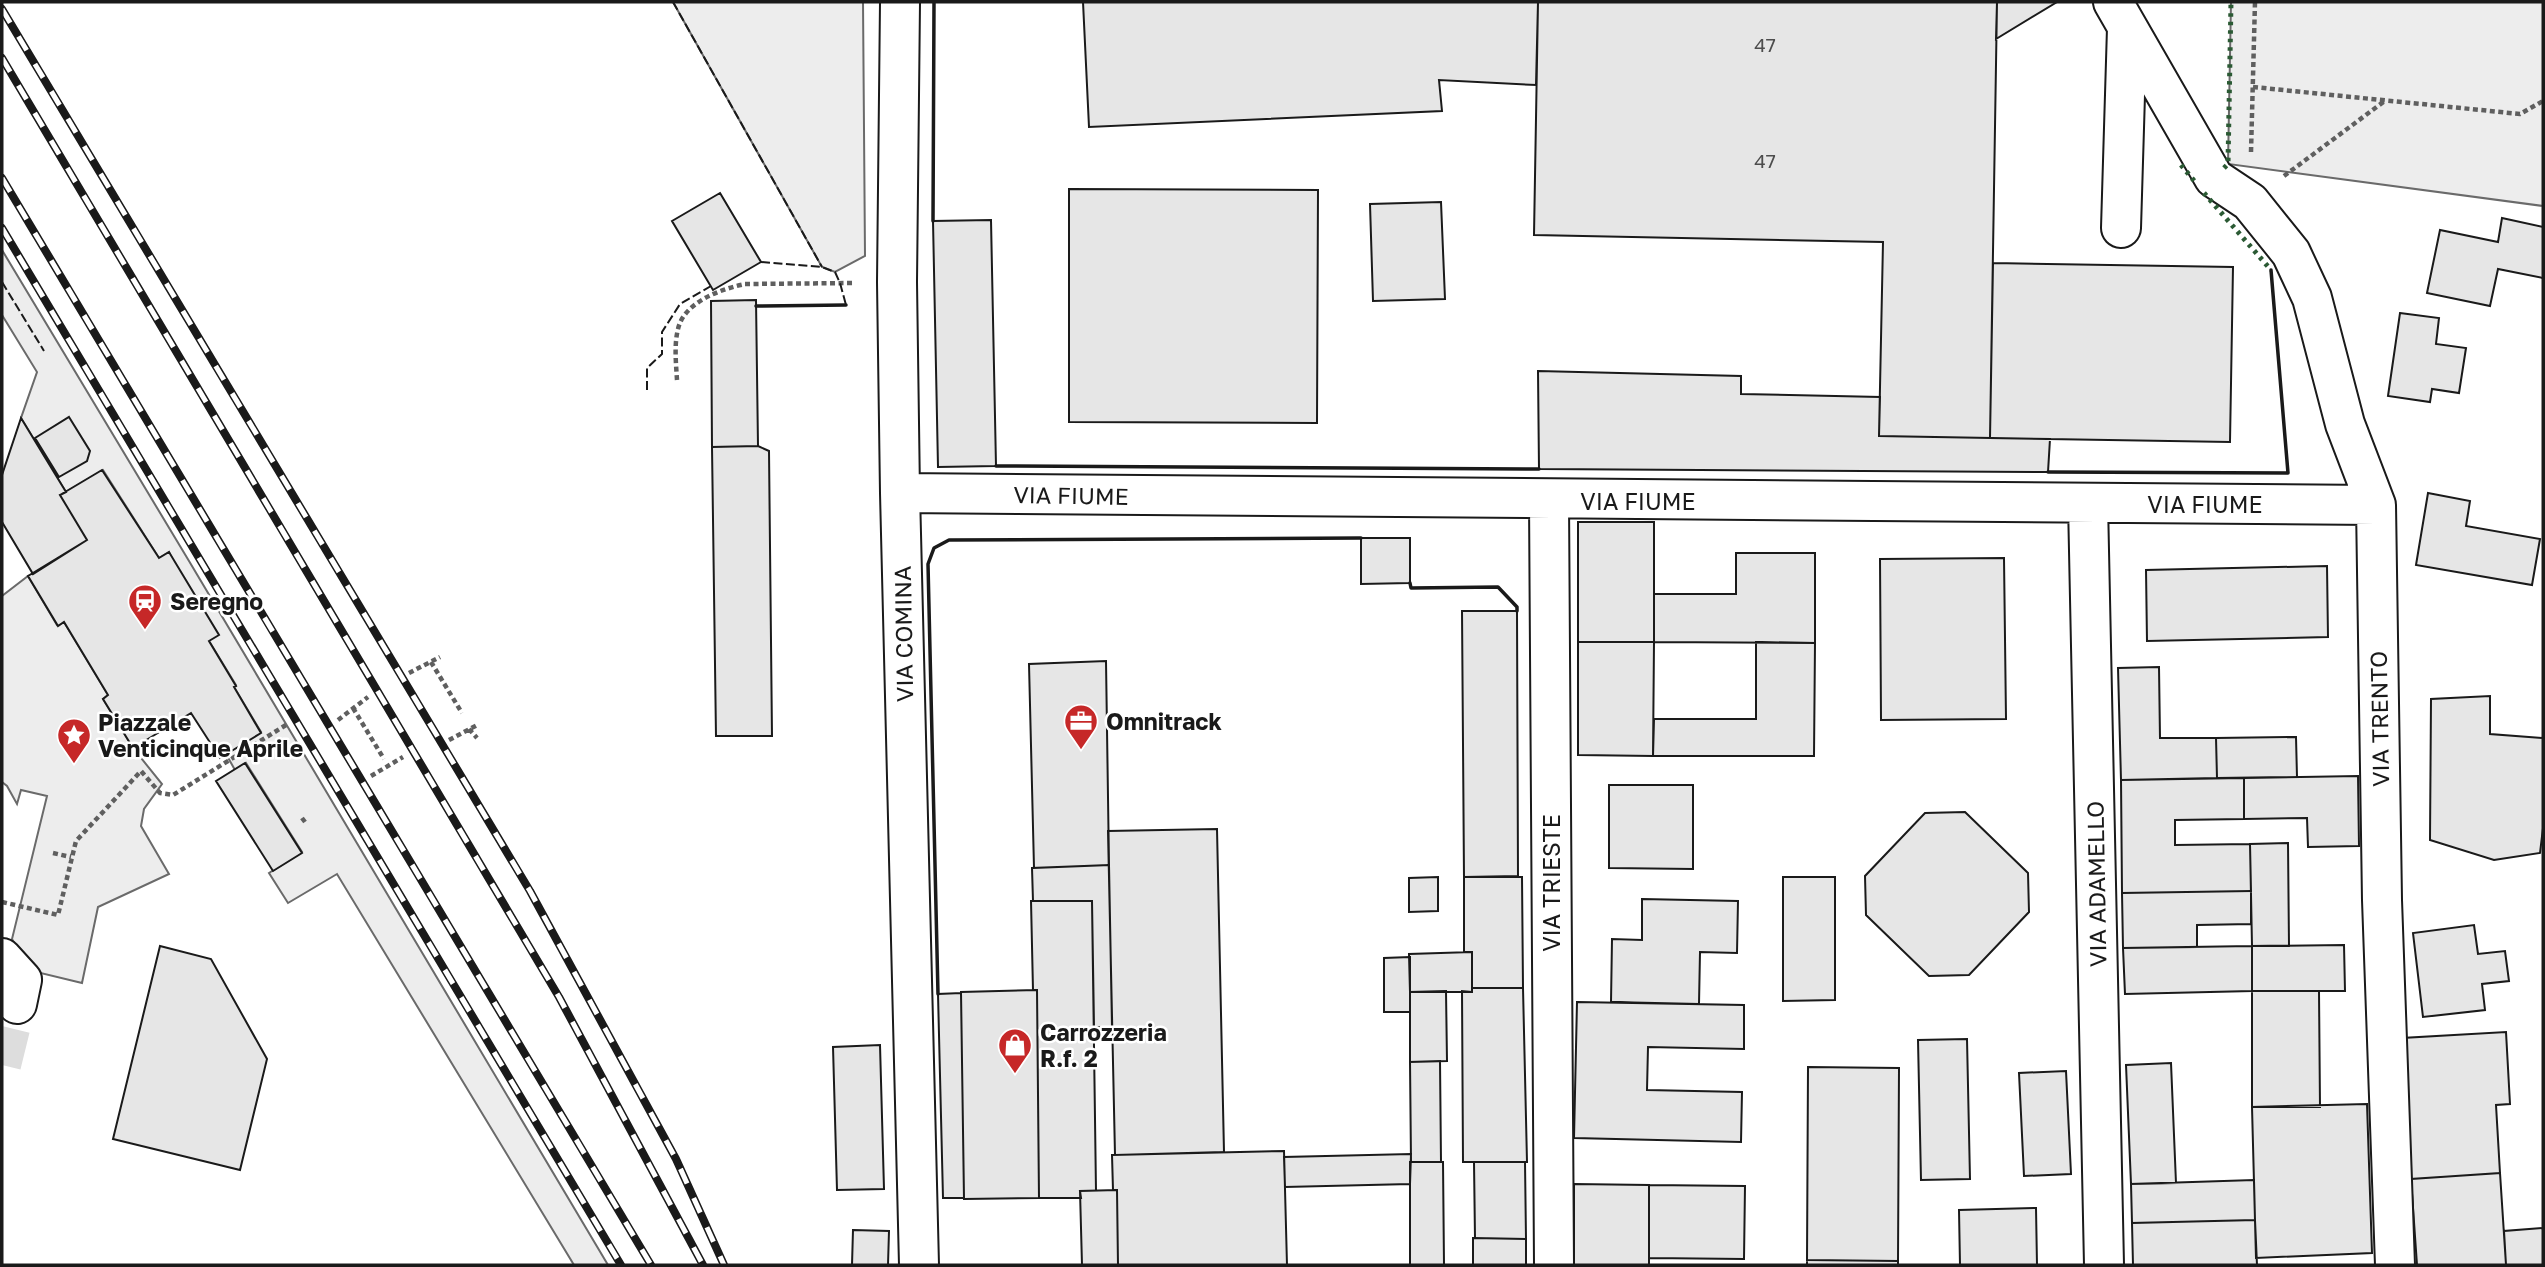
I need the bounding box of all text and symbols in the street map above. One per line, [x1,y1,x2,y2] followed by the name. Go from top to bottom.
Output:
[1754,33,1776,56] house number: 47
[1754,149,1776,172] house number: 47
[1013,480,1129,510] street label: VIA FIUME
[1580,487,1696,515] street label: VIA FIUME
[2147,490,2263,518] street label: VIA FIUME
[888,566,918,702] street label: VIA COMINA
[126,582,164,631] station icon: Seregno
[170,587,263,615] place label: Seregno
[2364,651,2394,787] street label: VIA TRENTO
[1062,702,1100,751] office icon: Omnitrack
[1106,707,1222,735] place label: Omnitrack
[98,708,303,762] place label: Piazzale Venticinque Aprile
[55,716,93,765] place icon: Piazzale Venticinque Aprile
[2081,801,2111,967] street label: VIA ADAMELLO
[1537,814,1565,952] street label: VIA TRIESTE
[1040,1018,1167,1072] place label: Carrozzeria R.f. 2
[996,1026,1034,1075] shop icon: Carrozzeria R.f. 2

